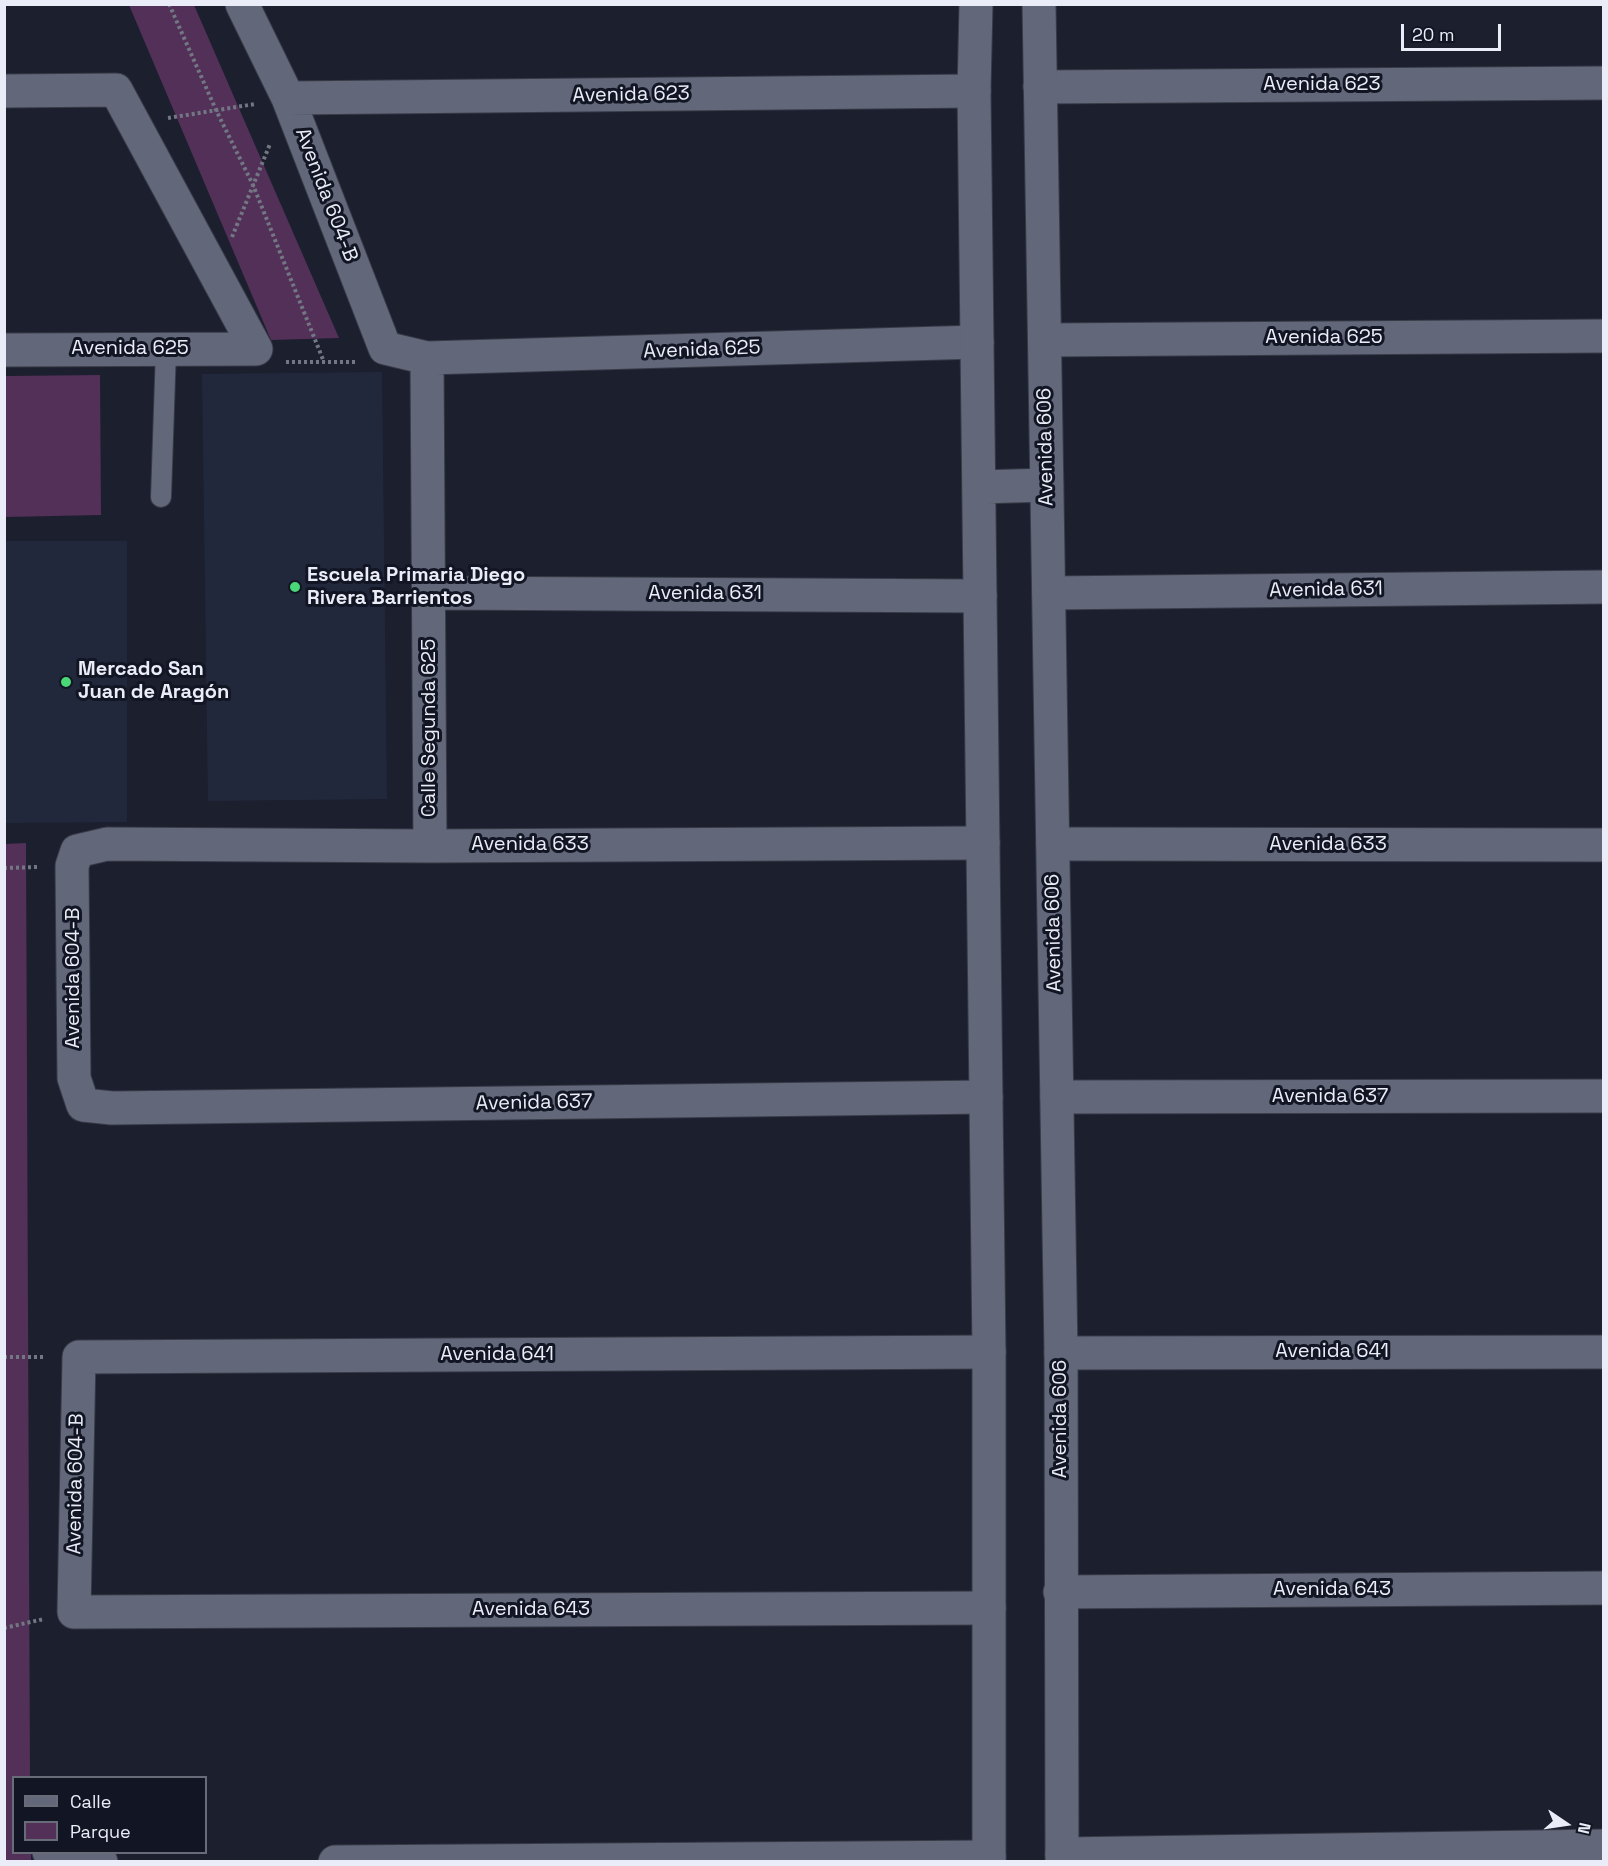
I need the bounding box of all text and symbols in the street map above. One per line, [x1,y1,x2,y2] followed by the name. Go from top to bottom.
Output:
[1404,12,1504,50] scale bar
[1412,23,1455,46] text: 20 m
[1263,73,1381,97] street label: Avenida 623
[572,82,690,108] street label: Avenida 623
[290,125,362,265] street label: Avenida 604-B
[1265,326,1383,350] street label: Avenida 625
[643,336,761,364] street label: Avenida 625
[71,337,189,361] street label: Avenida 625
[1033,388,1059,506] street label: Avenida 606
[307,564,525,611] place label: Escuela Primaria Diego Rivera Barrientos
[1269,577,1383,603] street label: Avenida 631
[288,580,302,594] marker: Escuela Primaria Diego Rivera Barrientos
[648,582,762,606] street label: Avenida 631
[418,639,442,817] street label: Calle Segunda 625
[78,658,229,705] place label: Mercado San Juan de Aragón
[59,675,73,689] marker: Mercado San Juan de Aragón
[471,833,589,857] street label: Avenida 633
[1269,833,1387,857] street label: Avenida 633
[1041,874,1067,992] street label: Avenida 606
[62,907,86,1049] street label: Avenida 604-B
[1272,1085,1388,1109] street label: Avenida 637
[475,1090,593,1116] street label: Avenida 637
[1275,1340,1389,1364] street label: Avenida 641
[440,1343,554,1367] street label: Avenida 641
[1049,1360,1073,1478] street label: Avenida 606
[63,1413,89,1555] street label: Avenida 604-B
[1273,1578,1391,1602] street label: Avenida 643
[472,1598,590,1622] street label: Avenida 643
[12,1776,207,1854] legend
[70,1790,111,1813] text: Calle
[1536,1794,1596,1854] north arrow
[70,1820,131,1843] text: Parque
[1573,1821,1595,1836] text: N

